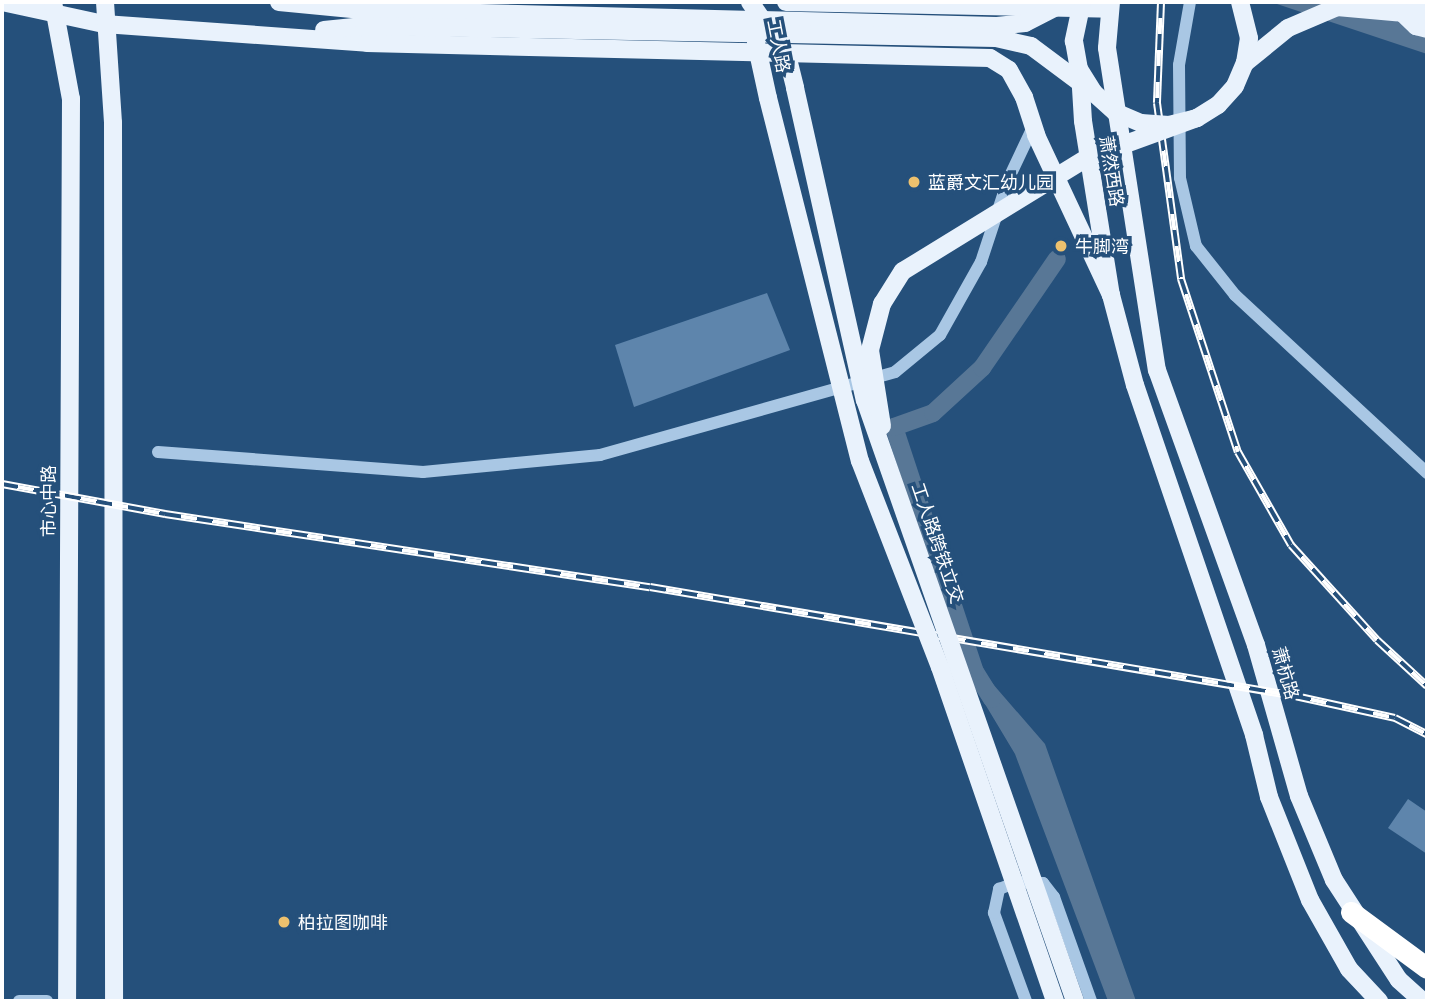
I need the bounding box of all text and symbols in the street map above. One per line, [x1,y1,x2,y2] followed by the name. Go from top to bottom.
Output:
[763,17,795,75] street label: 工人路
[1096,134,1128,208] street label: 萧然西路
[928,171,1054,193] place label: 蓝爵文汇幼儿园
[906,174,922,190] marker: 蓝爵文汇幼儿园
[1075,235,1129,257] place label: 牛脚湾
[1053,238,1069,254] marker: 牛脚湾
[37,465,59,537] street label: 市心中路
[907,480,969,606] street label: 工人路跨铁立交
[1268,644,1304,702] street label: 萧杭路
[298,911,388,933] place label: 柏拉图咖啡
[276,914,292,930] marker: 柏拉图咖啡

